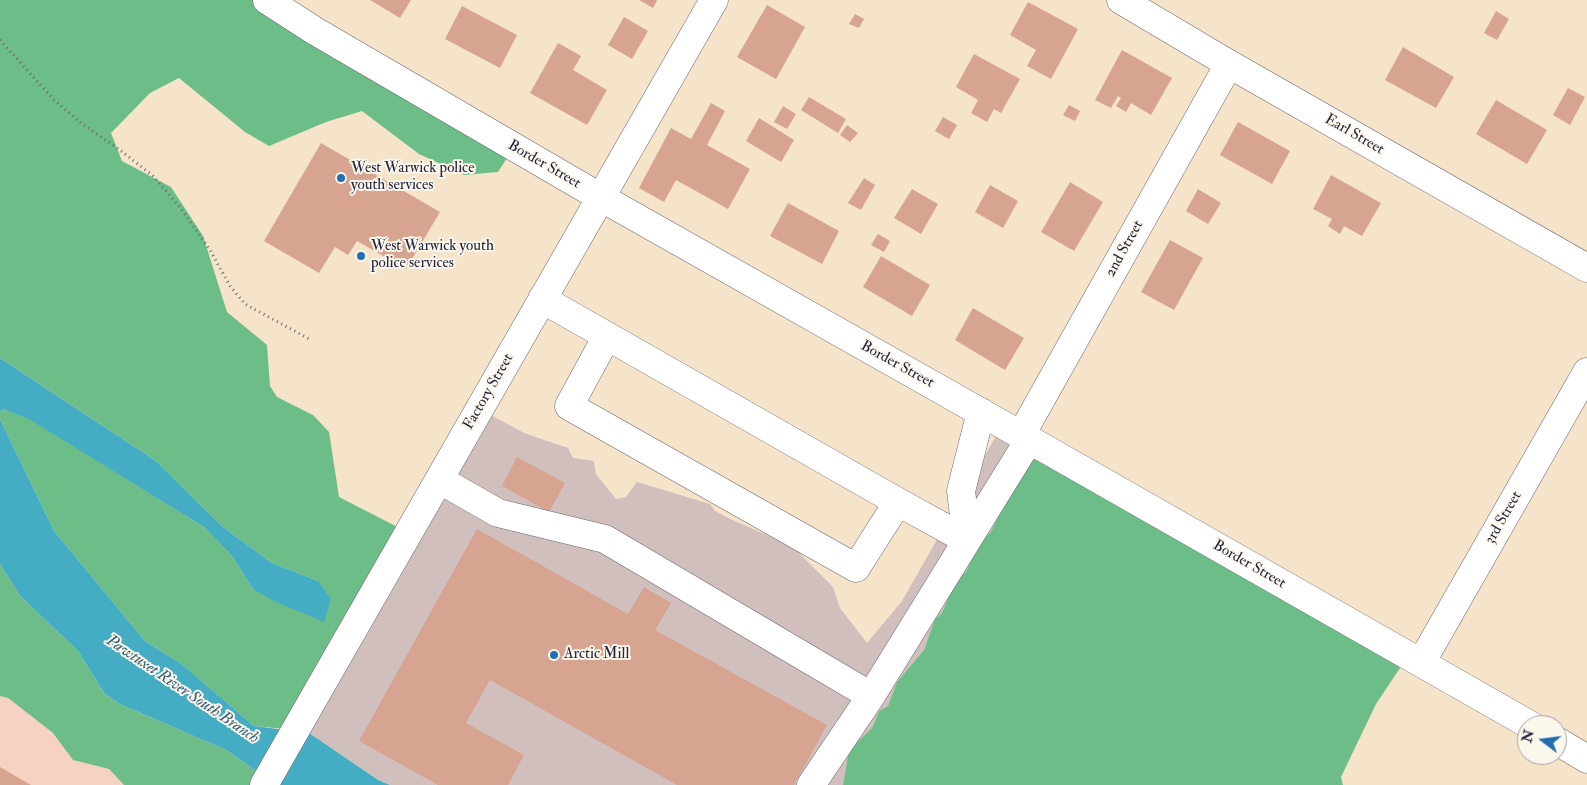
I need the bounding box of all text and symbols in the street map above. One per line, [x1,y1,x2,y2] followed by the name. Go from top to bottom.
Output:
[1321,111,1387,159] street label: Earl Street
[504,137,584,193] street label: Border Street
[351,160,474,195] place label: West Warwick police youth services
[335,172,347,184] marker: West Warwick police youth services
[1102,218,1148,280] street label: 2nd Street
[371,238,494,273] place label: West Warwick youth police services
[355,250,367,262] marker: West Warwick youth police services
[857,337,937,393] street label: Border Street
[460,351,518,433] street label: Factory Street
[1482,488,1526,548] street label: 3rd Street
[1209,537,1289,593] street label: Border Street
[102,632,262,748] water label: Pawtuxet River South Branch
[564,646,629,664] place label: Arctic Mill
[548,649,560,661] marker: Arctic Mill
[1517,715,1567,765] north arrow
[1518,728,1538,745] text: N

